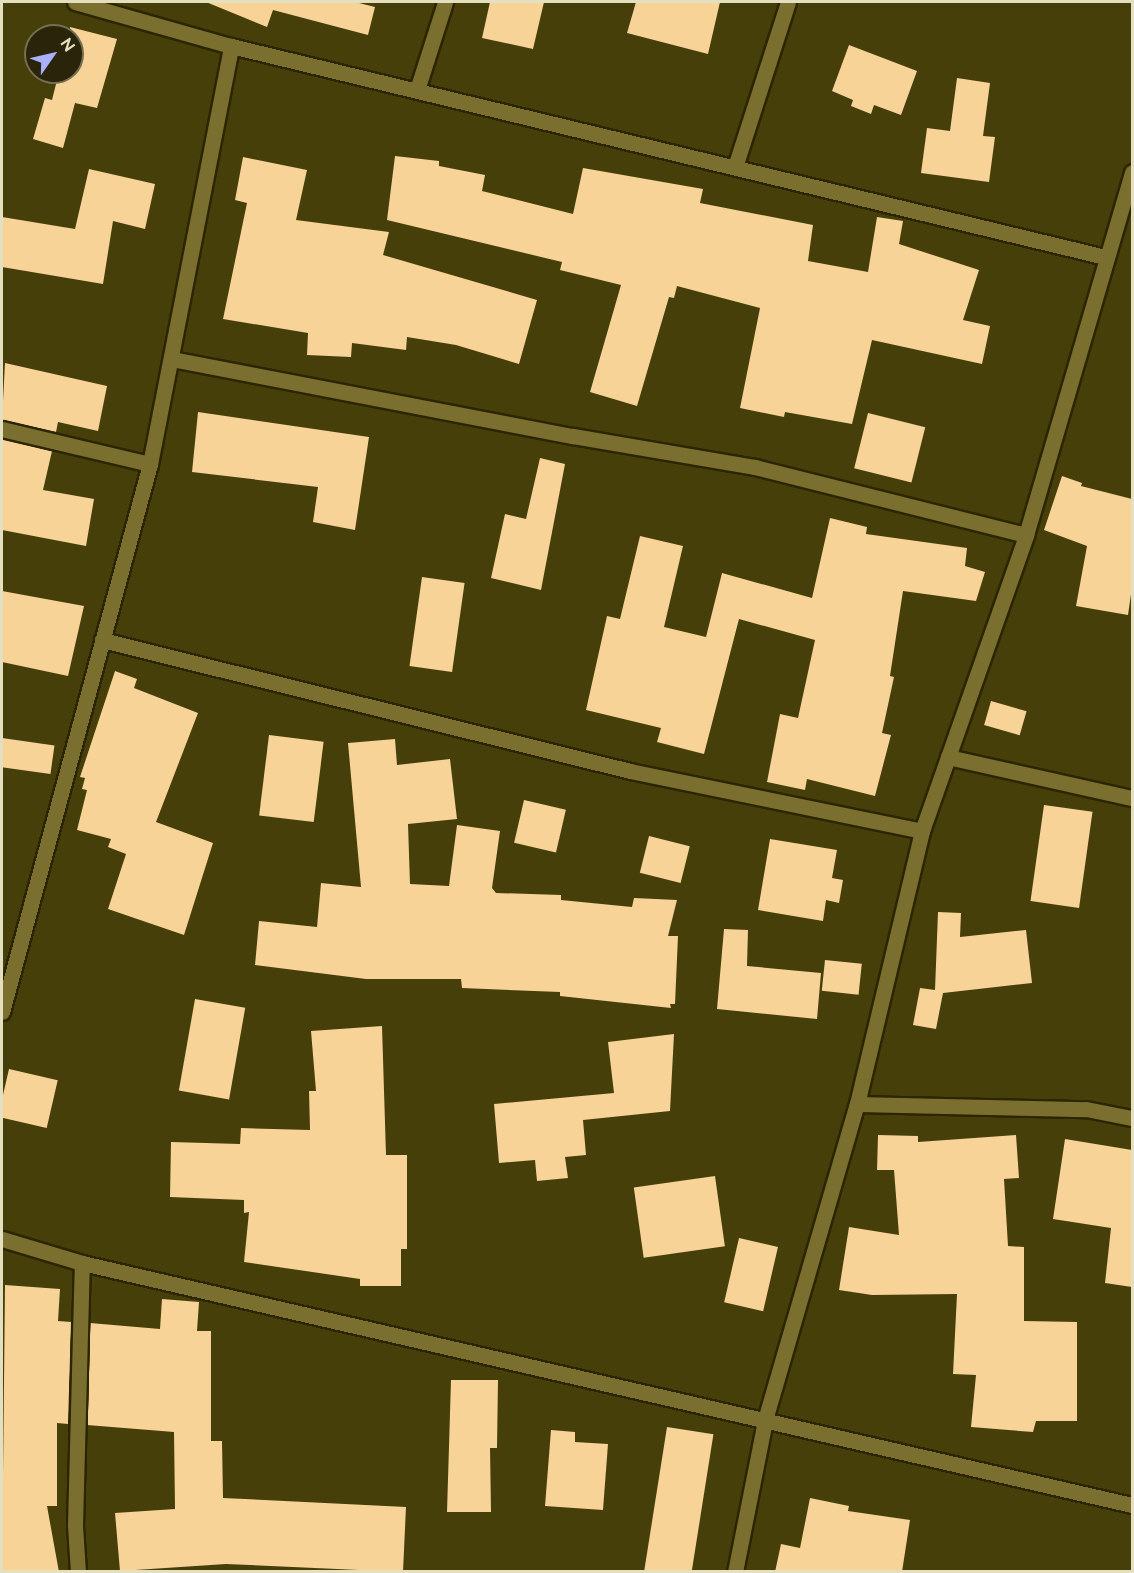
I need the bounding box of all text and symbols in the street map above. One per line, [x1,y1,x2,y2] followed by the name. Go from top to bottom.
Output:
[24,24,84,84] north arrow
[56,34,79,55] text: N

